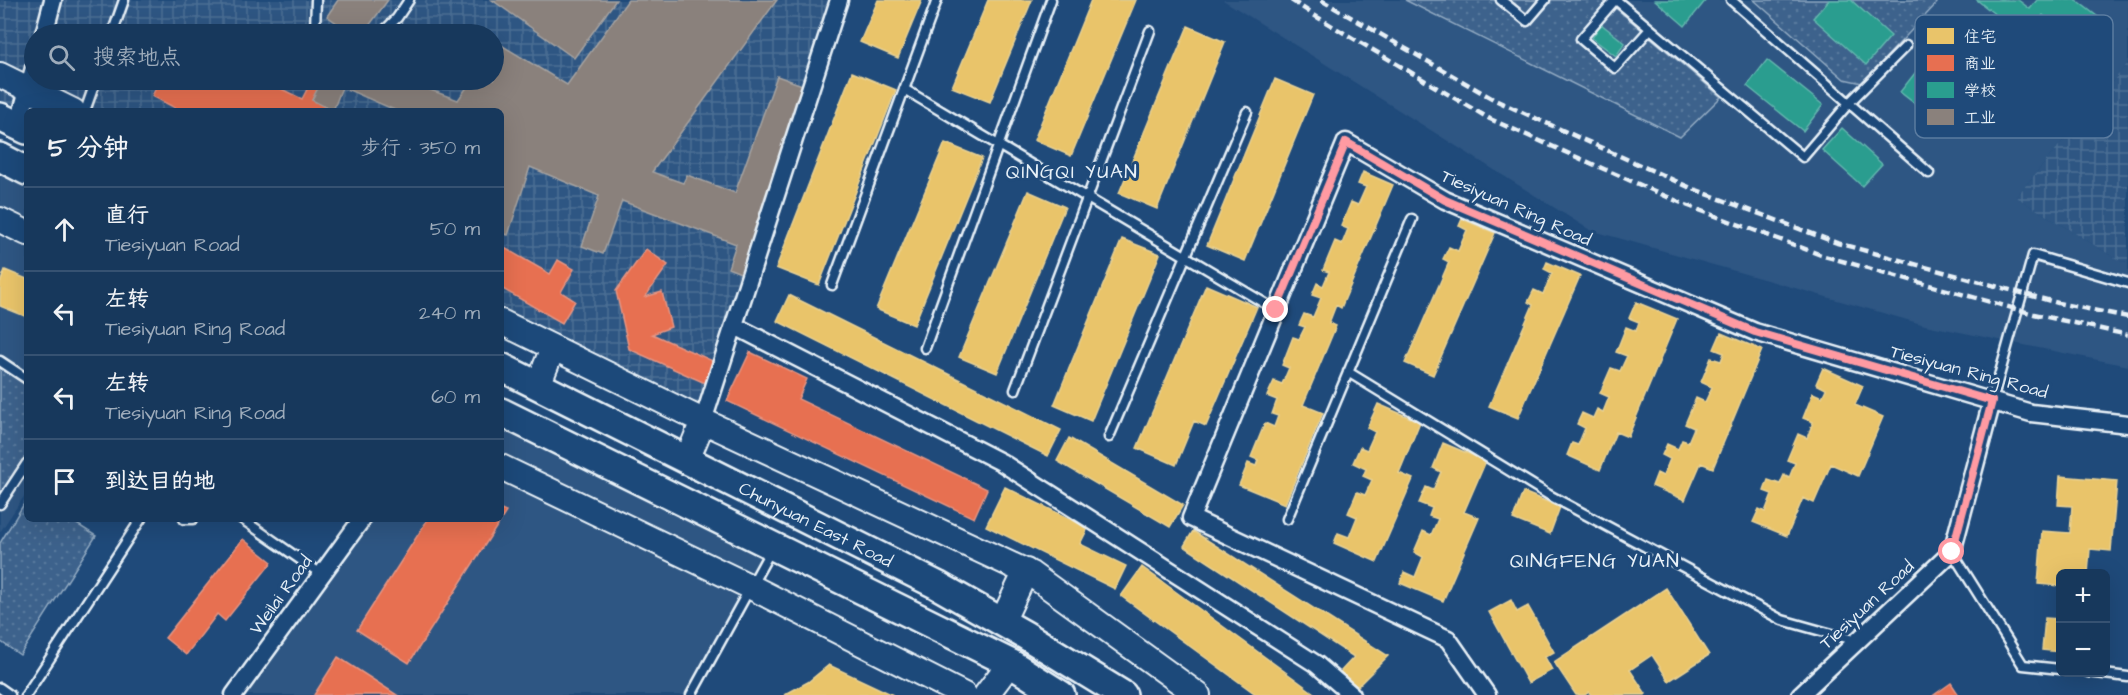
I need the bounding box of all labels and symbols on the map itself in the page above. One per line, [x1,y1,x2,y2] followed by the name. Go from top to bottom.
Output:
[1915,15,2113,138] legend
[1964,26,1996,48] text: 住宅
[1964,53,1996,75] text: 商业
[1964,80,1996,102] text: 学校
[1964,107,1996,129] text: 工业
[1006,158,1138,186] district label: QINGQI YUAN
[1436,164,1595,253] street label: Tiesiyuan Ring Road
[1262,296,1288,322] route end
[1887,339,2051,406] street label: Tiesiyuan Ring Road
[735,475,897,573] street label: Chunyuan East Road
[1938,538,1964,564] route start
[1510,547,1680,575] district label: QINGFENG YUAN
[244,550,318,640] street label: Weilai Road
[1814,555,1921,656] street label: Tiesiyuan Road

